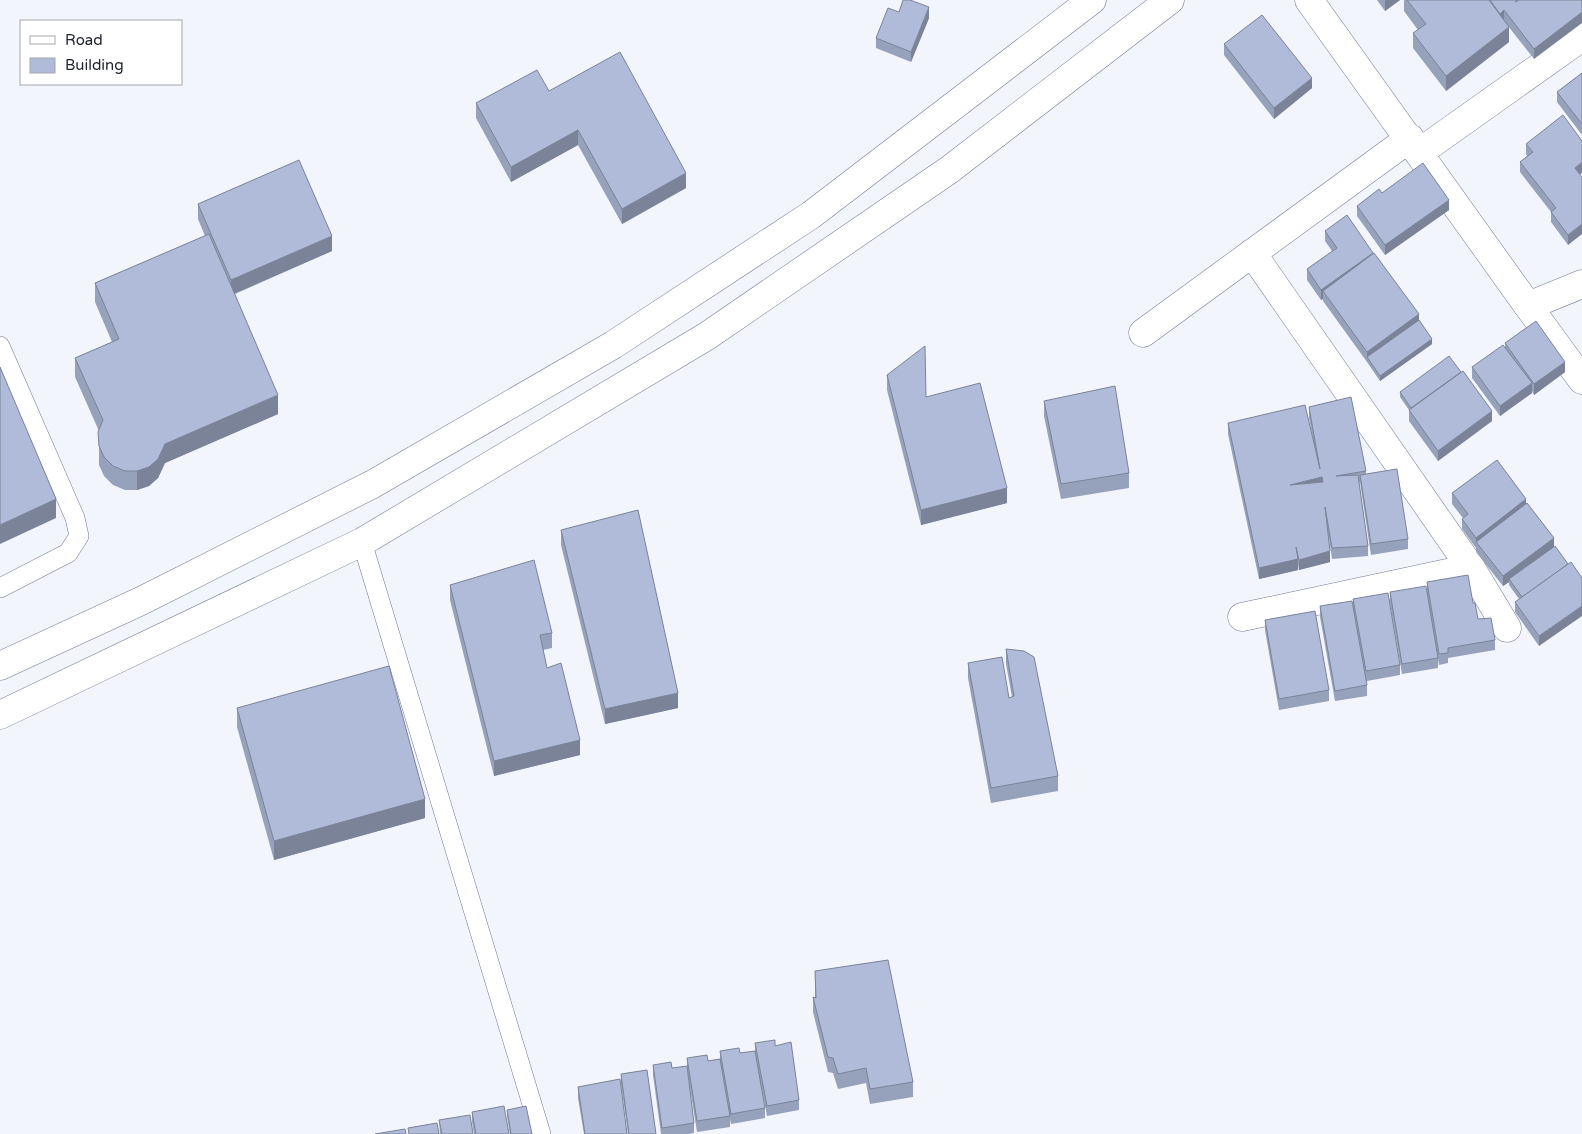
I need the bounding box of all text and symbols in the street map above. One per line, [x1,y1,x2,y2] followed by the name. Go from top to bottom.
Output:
[20,20,182,85] legend
[65,31,103,49] text: Road
[65,56,124,74] text: Building

